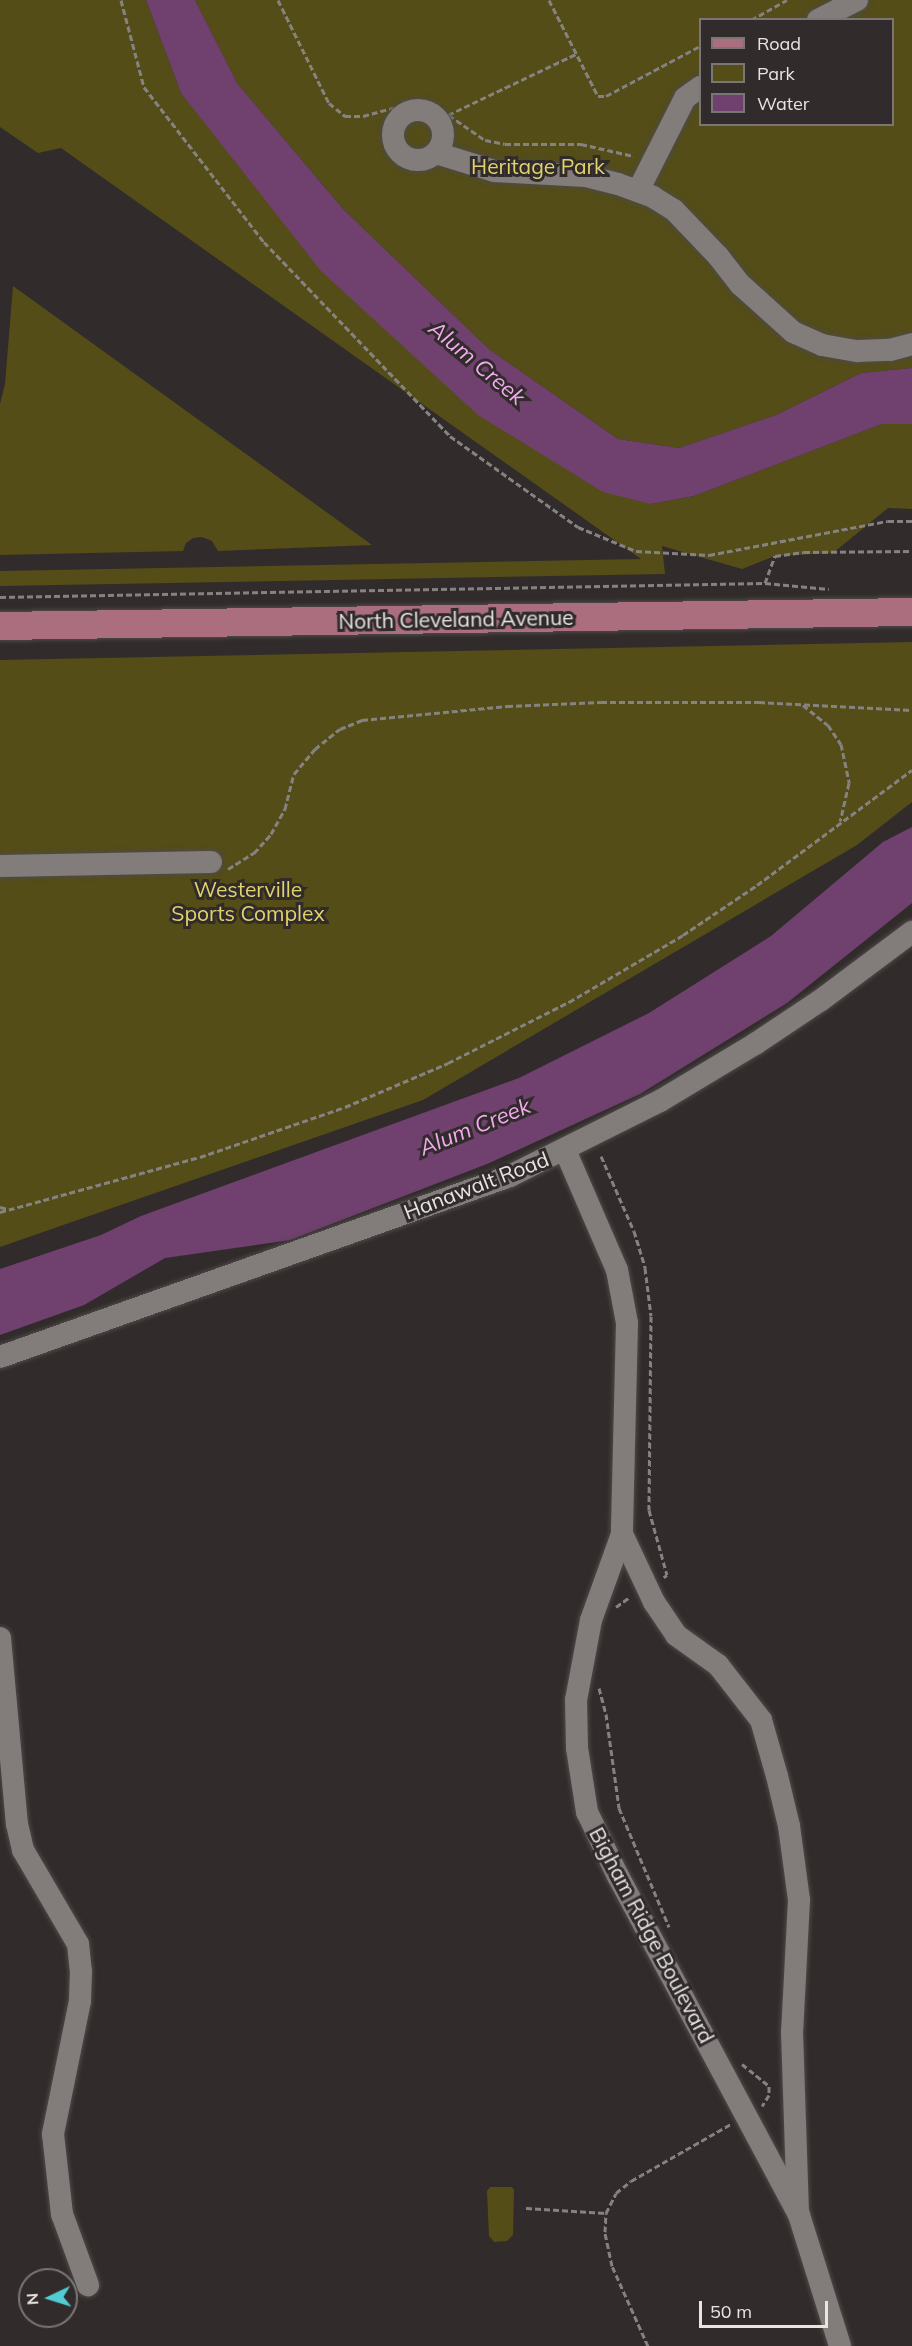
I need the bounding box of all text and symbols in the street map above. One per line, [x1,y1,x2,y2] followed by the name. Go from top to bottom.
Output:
[699,18,894,126] legend
[757,32,801,55] text: Road
[757,62,795,85] text: Park
[757,92,809,115] text: Water
[471,153,605,179] park label: Heritage Park
[424,315,530,411] water label: Alum Creek
[338,604,574,634] street label: North Cleveland Avenue
[171,876,325,926] park label: Westerville Sports Complex
[416,1093,534,1161] water label: Alum Creek
[400,1146,552,1224] street label: Hanawalt Road
[584,1823,720,2047] street label: Bigham Ridge Boulevard
[18,2268,78,2328] north arrow
[702,2289,831,2327] scale bar
[22,2292,42,2306] text: N
[710,2300,752,2323] text: 50 m

